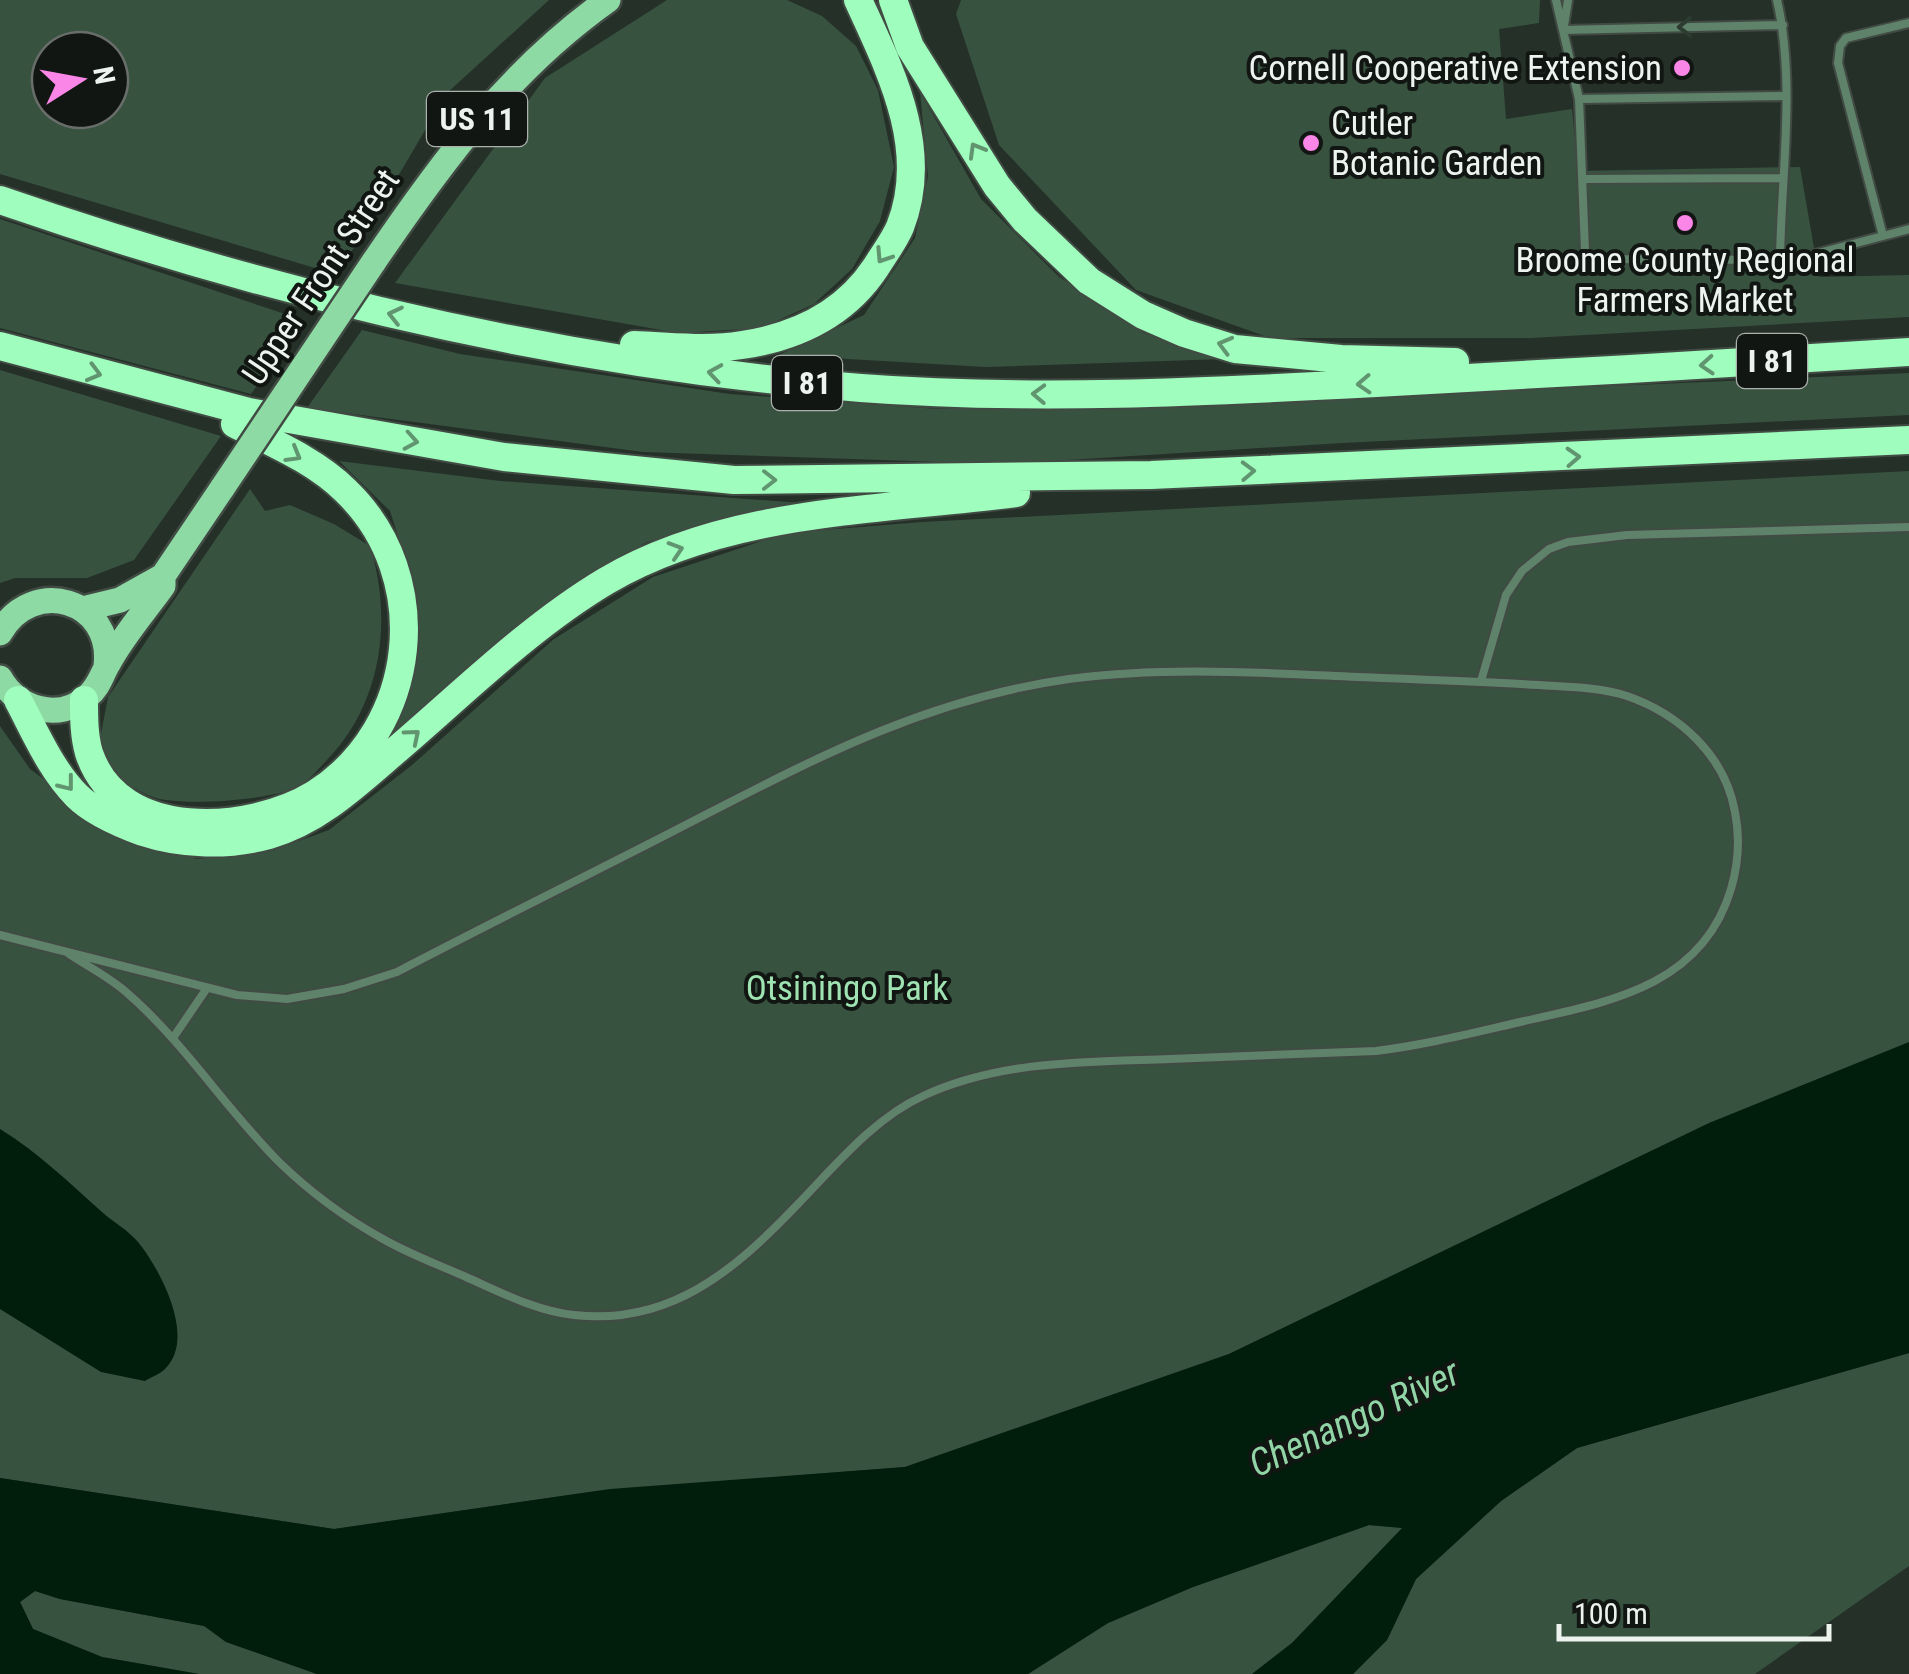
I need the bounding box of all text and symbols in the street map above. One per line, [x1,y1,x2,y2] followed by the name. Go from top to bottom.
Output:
[1677,17,1693,38] one-way arrow
[30,30,130,130] north arrow
[1249,48,1662,89] place label: Cornell Cooperative Extension
[1671,57,1693,79] marker: Cornell Cooperative Extension
[86,64,122,87] text: N
[427,92,527,146] road number: US 11
[1331,103,1543,184] place label: Cutler Botanic Garden
[1300,132,1322,154] marker: Cutler Botanic Garden
[969,143,988,161] one-way arrow
[234,162,408,392] street label: Upper Front Street
[1674,212,1696,234] marker: Broome County Regional Farmers Market
[1515,240,1855,321] place label: Broome County Regional Farmers Market
[876,246,895,264] one-way arrow
[387,306,404,327] one-way arrow
[1737,334,1807,388] road number: I 81
[1217,335,1234,356] one-way arrow
[1698,354,1714,375] one-way arrow
[772,356,842,410] road number: I 81
[85,361,102,382] one-way arrow
[707,363,723,384] one-way arrow
[1355,373,1371,394] one-way arrow
[1030,383,1046,404] one-way arrow
[403,430,420,451] one-way arrow
[283,443,301,462] one-way arrow
[1566,447,1582,468] one-way arrow
[1241,461,1257,482] one-way arrow
[762,469,777,491] one-way arrow
[667,541,684,561] one-way arrow
[401,730,419,748] one-way arrow
[55,772,73,790] one-way arrow
[746,968,949,1009] park label: Otsiningo Park
[1242,1350,1467,1486] water label: Chenango River
[1559,1579,1829,1641] scale bar
[1574,1596,1648,1631] text: 100 m

